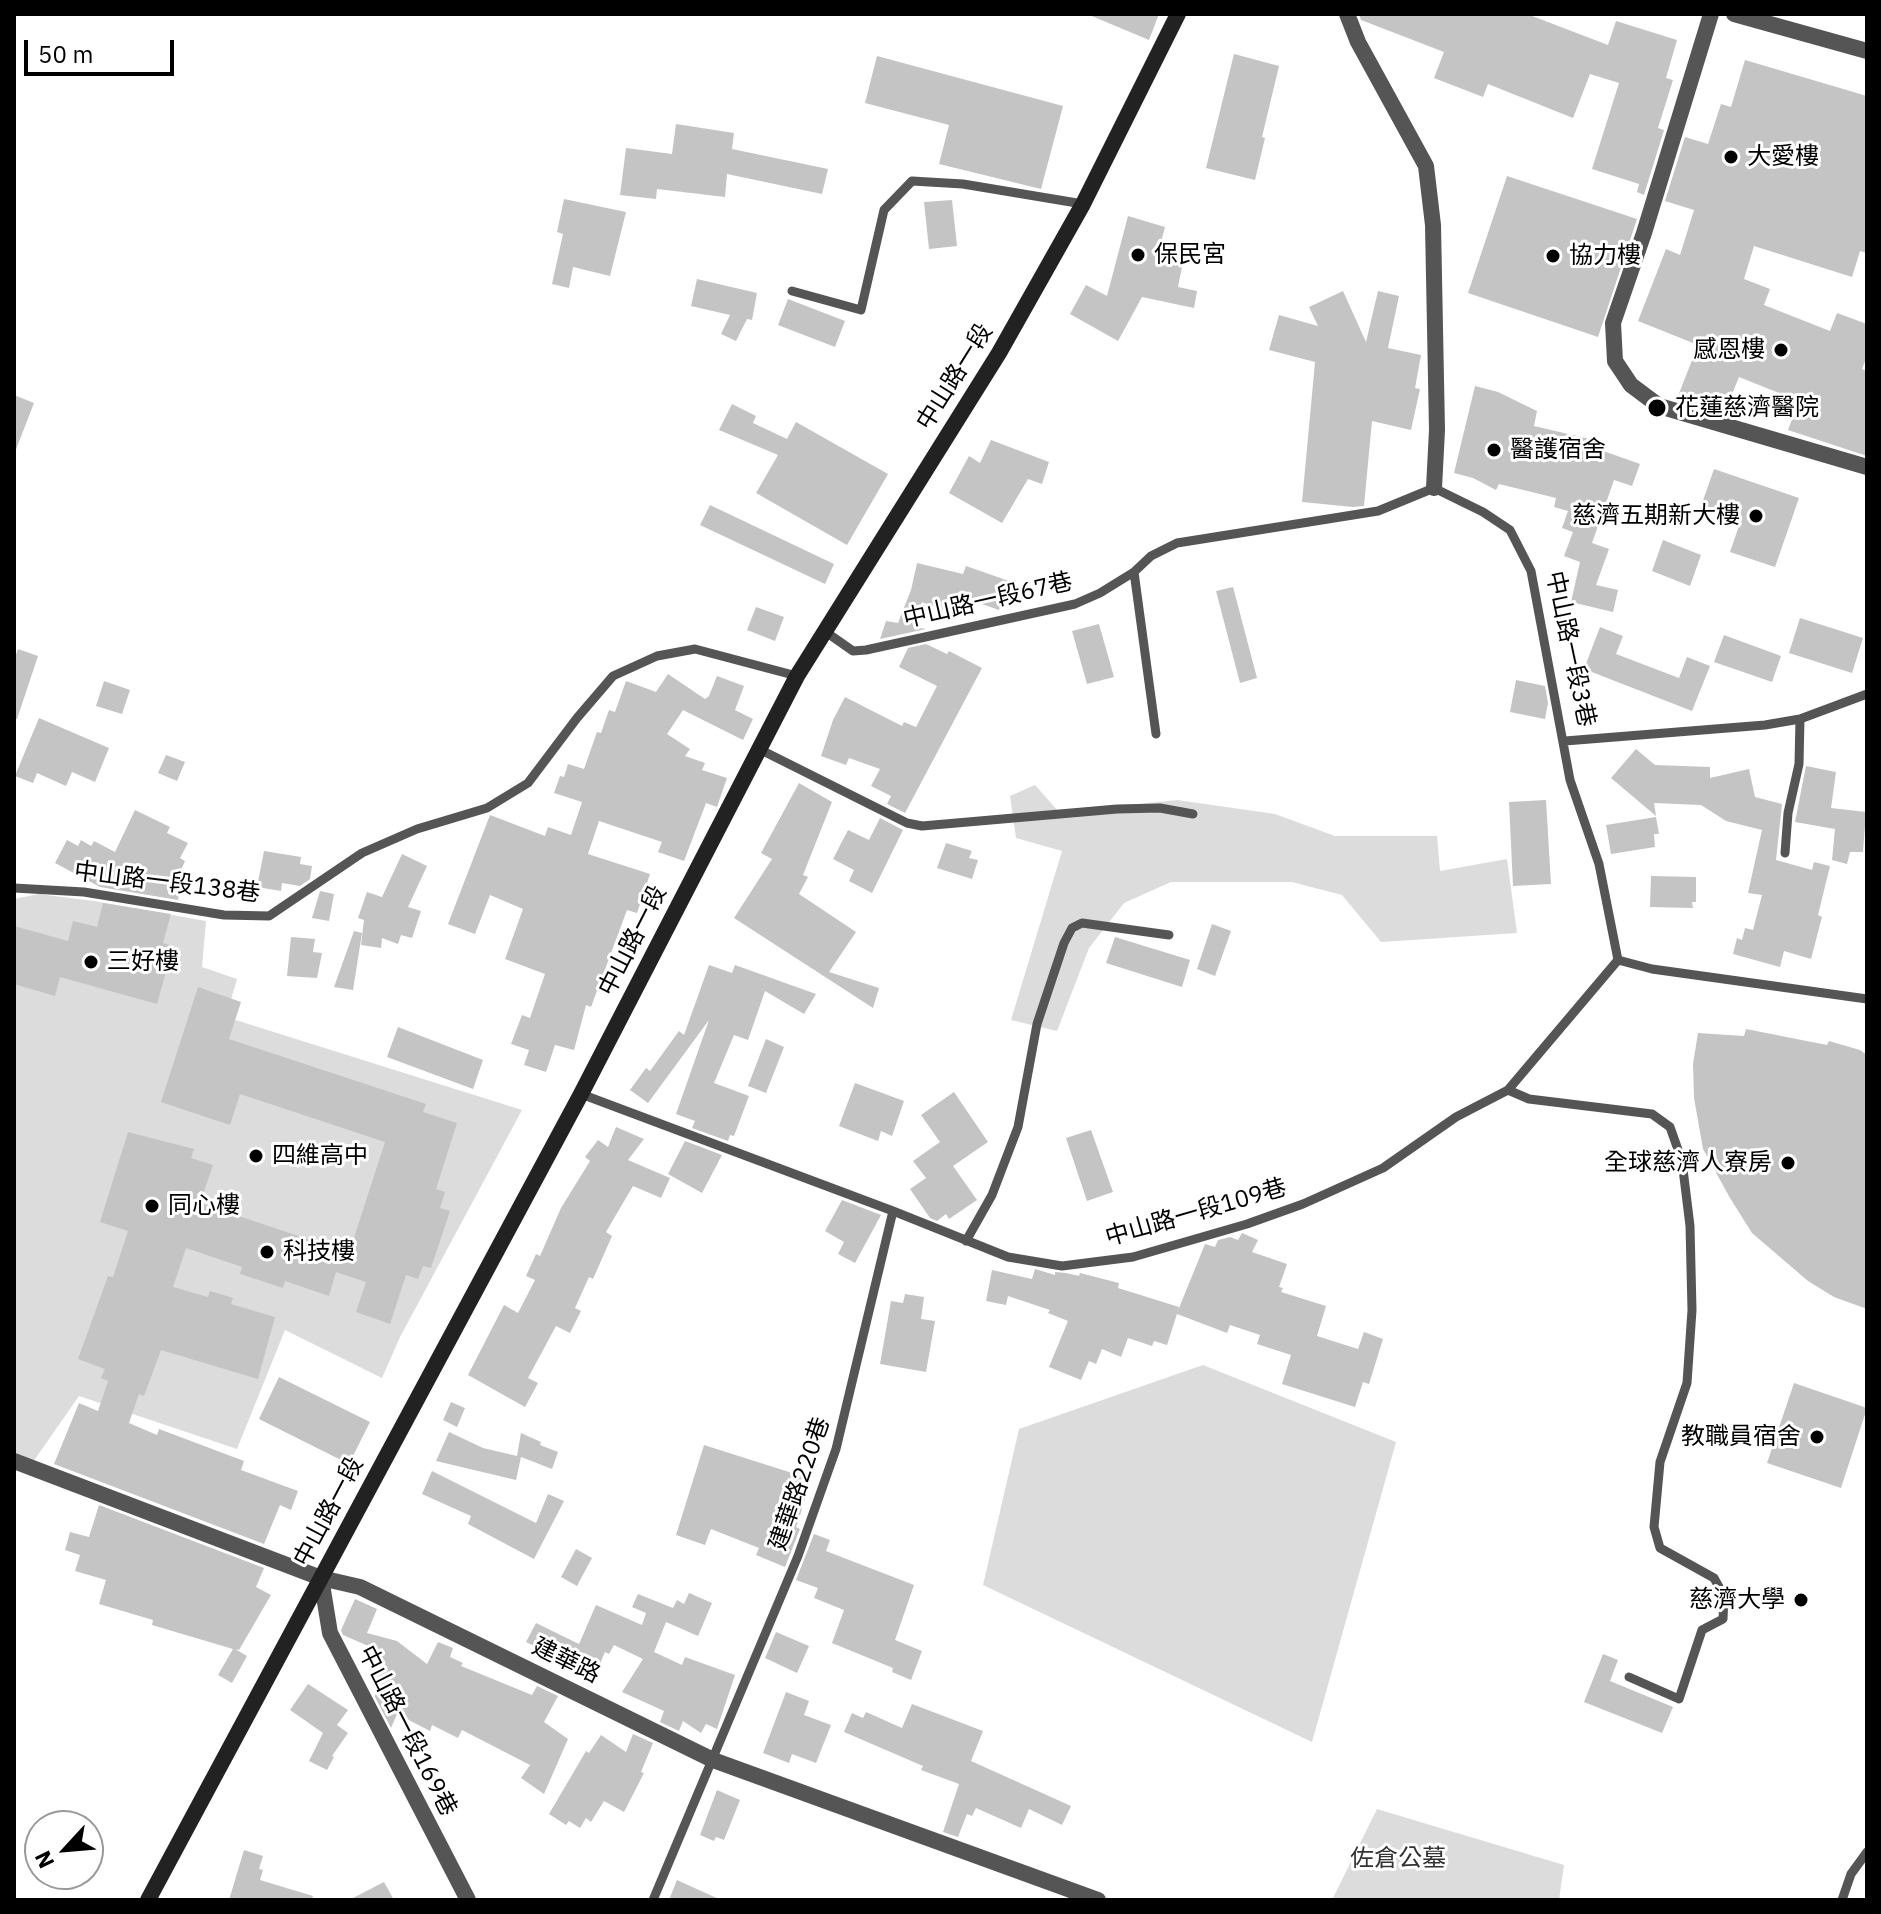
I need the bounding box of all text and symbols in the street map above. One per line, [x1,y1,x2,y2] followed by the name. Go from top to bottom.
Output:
[28,24,178,74] scale bar
[38,38,93,70] text: 50 m
[1747,143,1819,171] place label: 大愛樓
[1722,148,1740,166] marker: 大愛樓
[1154,241,1226,269] place label: 保民宮
[1569,242,1641,270] place label: 協力樓
[1129,246,1147,264] marker: 保民宮
[1544,247,1562,265] marker: 協力樓
[911,318,999,436] street label: 中山路一段
[1693,336,1765,364] place label: 感恩樓
[1772,341,1790,359] marker: 感恩樓
[1675,394,1819,422] place label: 花蓮慈濟醫院
[1646,397,1668,419] marker: 花蓮慈濟醫院
[1510,436,1606,464] place label: 醫護宿舍
[1485,441,1503,459] marker: 醫護宿舍
[1572,502,1740,530] place label: 慈濟五期新大樓
[1747,507,1765,525] marker: 慈濟五期新大樓
[901,568,1075,634] street label: 中山路一段67巷
[1539,569,1601,729] street label: 中山路一段3巷
[72,857,262,909] street label: 中山路一段138巷
[593,881,673,1001] street label: 中山路一段
[107,948,179,976] place label: 三好樓
[82,953,100,971] marker: 三好樓
[272,1142,368,1170] place label: 四維高中
[247,1147,265,1165] marker: 四維高中
[1604,1149,1772,1177] place label: 全球慈濟人寮房
[1779,1154,1797,1172] marker: 全球慈濟人寮房
[1102,1173,1290,1253] street label: 中山路一段109巷
[168,1192,240,1220] place label: 同心樓
[143,1197,161,1215] marker: 同心樓
[283,1238,355,1266] place label: 科技樓
[258,1243,276,1261] marker: 科技樓
[764,1414,836,1554] street label: 建華路220巷
[1681,1423,1801,1451] place label: 教職員宿舍
[1808,1428,1826,1446] marker: 教職員宿舍
[288,1452,370,1572] street label: 中山路一段
[1689,1586,1785,1614] place label: 慈濟大學
[1792,1591,1810,1609] marker: 慈濟大學
[527,1632,605,1690] street label: 建華路
[352,1641,462,1821] street label: 中山路一段169巷
[24,1810,104,1890] north arrow
[1350,1845,1446,1873] park label: 佐倉公墓
[27,1846,60,1873] text: N

